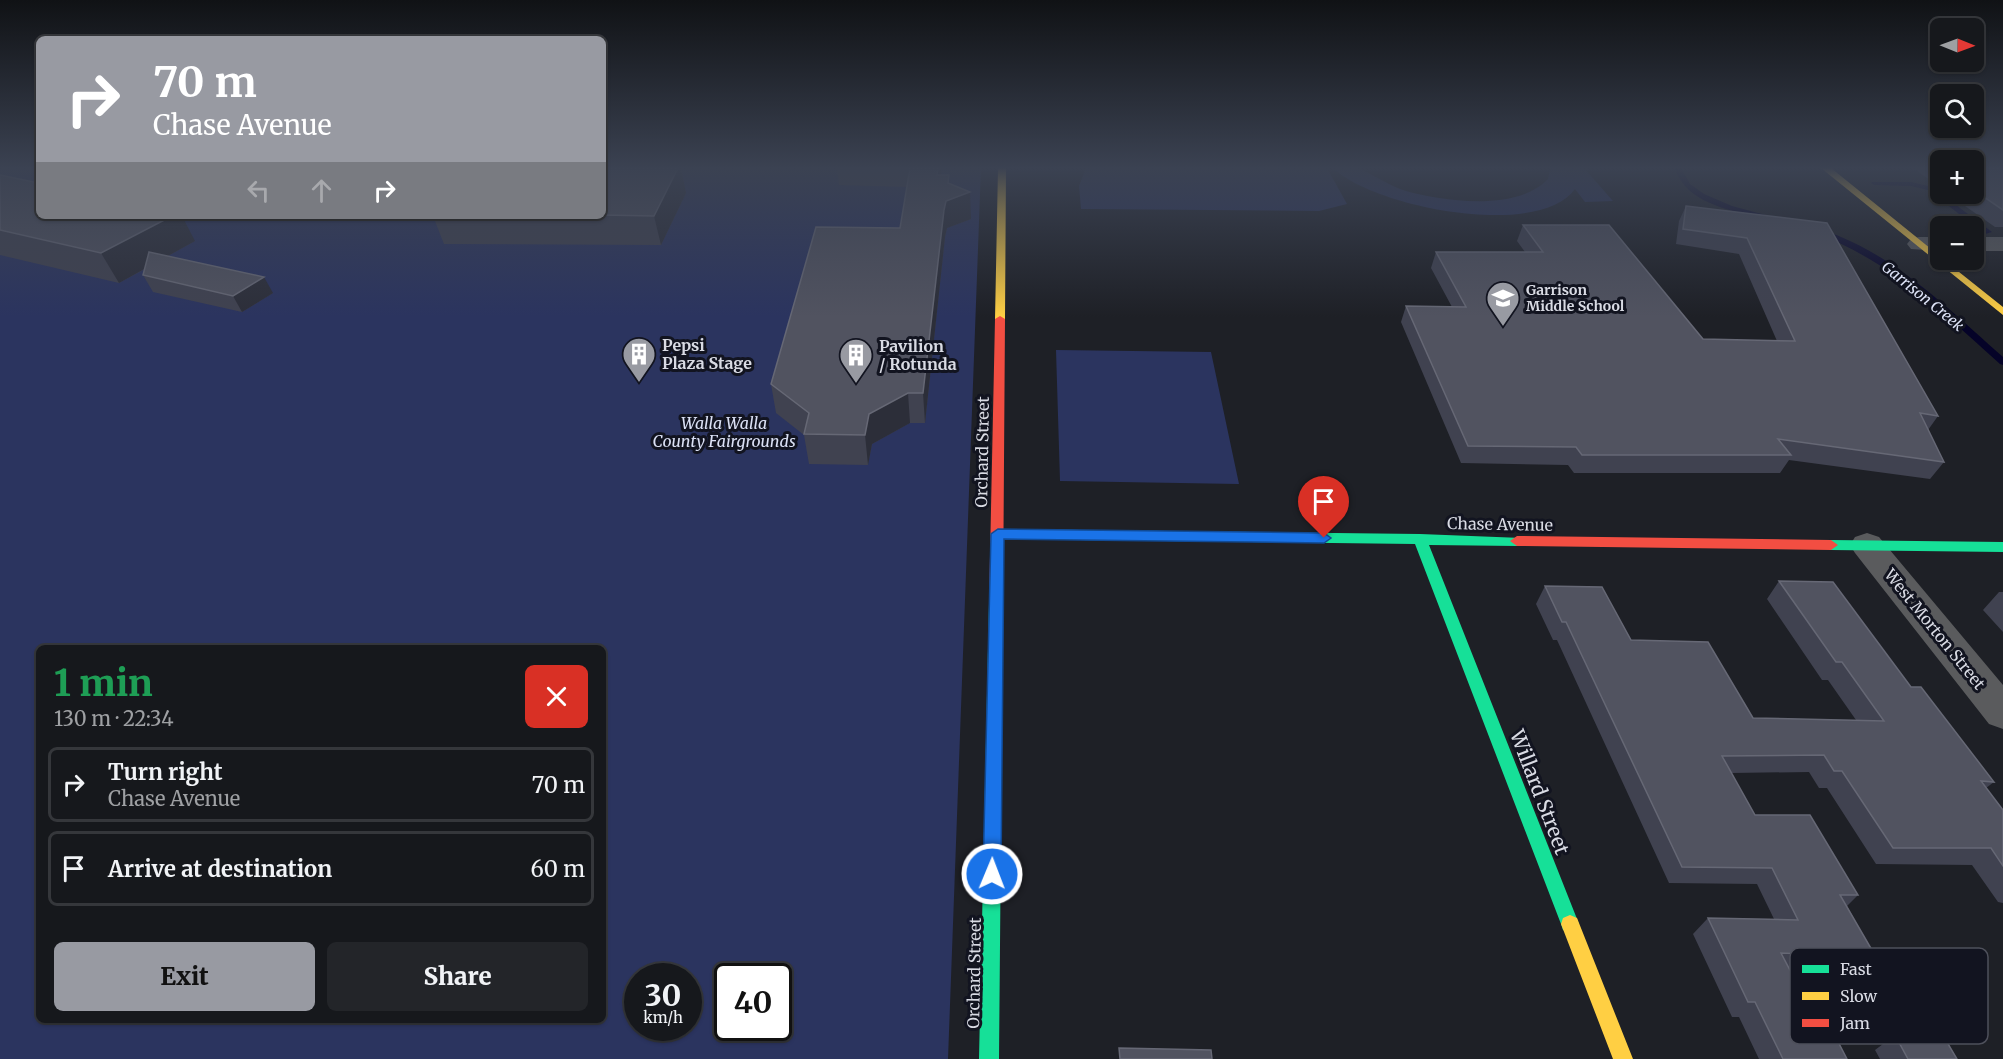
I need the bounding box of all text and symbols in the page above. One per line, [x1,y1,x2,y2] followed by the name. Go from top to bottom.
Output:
[1930,18,1984,72] north arrow
[1930,18,1984,270] map controls
[153,56,257,108] text: 70 m
[54,60,132,138] icon: right
[1930,84,1984,138] button: search
[153,108,332,142] text: Chase Avenue
[1930,150,1984,204] button: +
[242,174,275,207] icon: left
[305,174,338,207] icon: ahead
[368,174,401,207] icon: right
[1930,216,1984,270] button: −
[1878,257,1969,335] water label: Garrison Creek
[1485,280,1521,327] school or university icon: Garrison Middle School
[1526,281,1625,315] place label: Garrison Middle School
[662,335,752,373] place label: Pepsi Plaza Stage
[621,336,657,383] building icon: Pepsi Plaza Stage
[879,336,957,374] place label: Pavilion / Rotunda
[838,337,874,384] building icon: Pavilion / Rotunda
[971,395,993,508] street label: Orchard Street
[652,413,796,451] park label: Walla Walla County Fairgrounds
[1298,476,1349,538] pin
[1307,485,1340,518] icon: arrive
[1447,513,1553,535] street label: Chase Avenue
[1880,564,1990,694] street label: West Morton Street
[54,661,153,706] text: 1 min
[525,665,588,728] button: close
[54,706,174,731] text: 130 m · 22:34
[1504,725,1575,858] street label: Willard Street
[108,758,222,786] text: Turn right
[57,768,90,801] icon: right
[532,771,585,799] text: 70 m
[108,786,240,811] text: Chase Avenue
[960,842,1024,906] position arrow
[57,852,90,885] icon: arrive
[108,855,332,883] text: Arrive at destination
[531,855,585,883] text: 60 m
[963,916,985,1029] street label: Orchard Street
[54,942,315,1011] button: Exit
[327,942,588,1011] button: Share
[1790,948,1988,1044] legend
[1840,959,1873,979] text: Fast
[714,963,792,1041] speed limit sign: 40
[645,976,681,1014] text: 30
[1840,986,1878,1006] text: Slow
[643,1008,683,1027] text: km/h
[1839,1013,1870,1033] text: Jam

